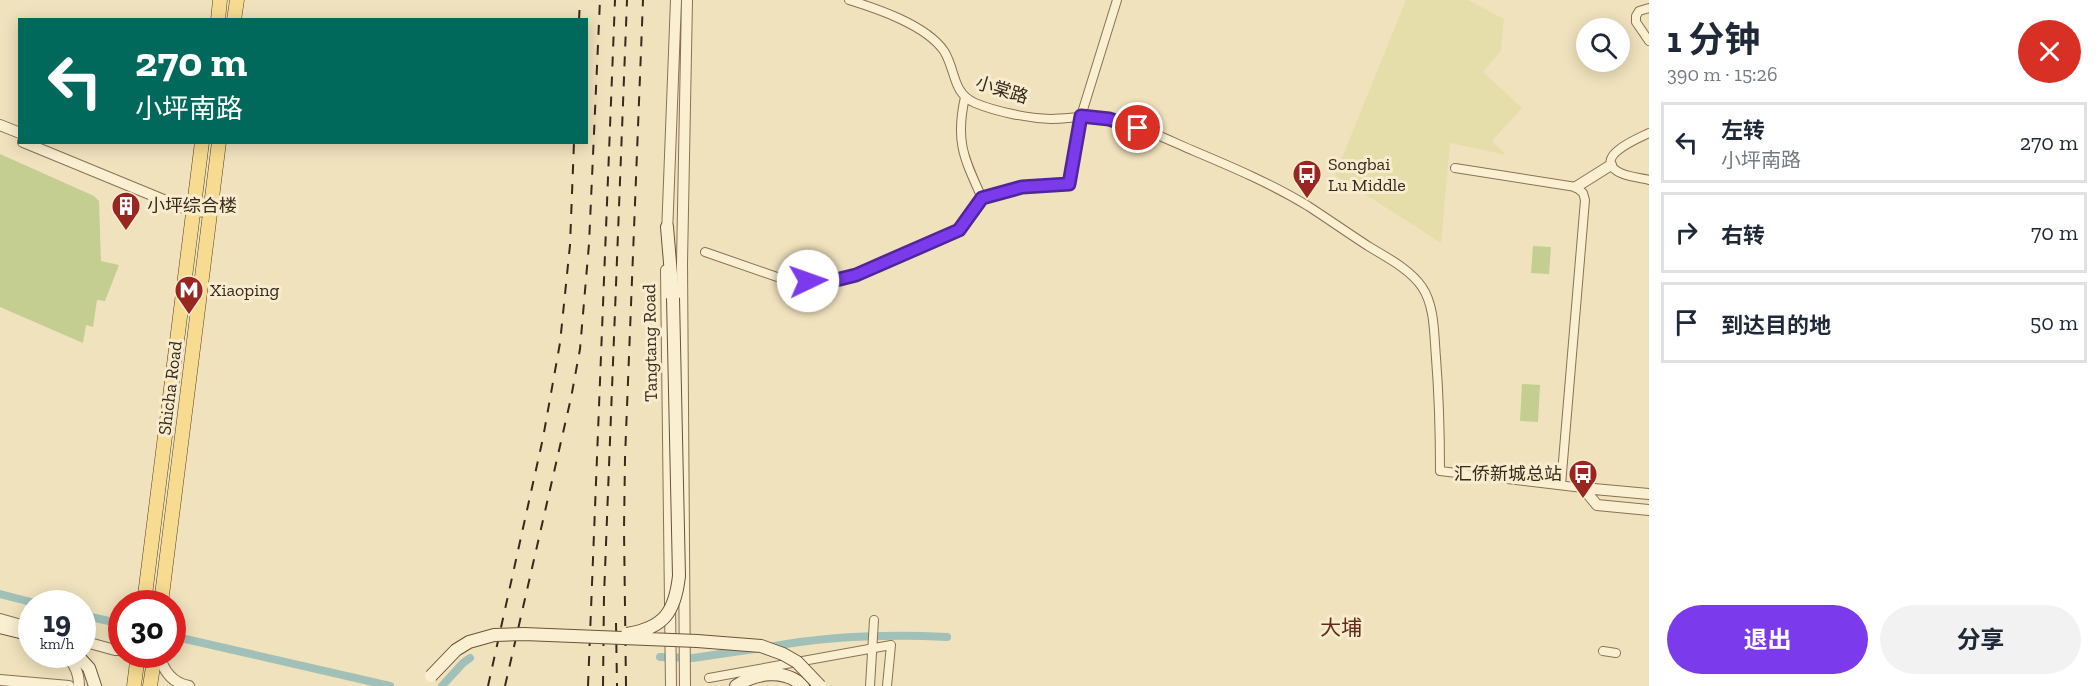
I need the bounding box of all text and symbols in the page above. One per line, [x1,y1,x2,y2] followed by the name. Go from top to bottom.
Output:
[1576,18,1630,72] map controls
[1576,18,1630,72] button: search
[1667,18,1760,61] text: 1 分钟
[2018,20,2081,83] button: close
[135,36,247,87] text: 270 m
[36,42,114,120] icon: left
[1667,62,1778,86] text: 390 m · 15:26
[973,72,1031,108] street label: 小棠路
[135,93,243,125] text: 小坪南路
[1112,102,1163,153] pin
[1121,111,1154,144] icon: arrive
[1721,117,1765,144] text: 左转
[1670,126,1703,159] icon: left
[2020,129,2078,156] text: 270 m
[1721,148,1801,172] text: 小坪南路
[1328,153,1406,196] place label: Songbai Lu Middle
[1291,158,1323,200] bus stop icon: Songbai Lu Middle
[110,190,142,232] building icon: 小坪综合楼
[147,195,237,217] place label: 小坪综合楼
[1670,216,1703,249] icon: right
[2031,219,2078,246] text: 70 m
[1721,222,1765,249] text: 右转
[776,249,840,313] position arrow
[173,274,205,316] metro station icon: Xiaoping
[210,279,280,301] place label: Xiaoping
[638,284,662,402] street label: Tangtang Road
[1670,306,1703,339] icon: arrive
[2030,309,2078,336] text: 50 m
[1721,312,1831,339] text: 到达目的地
[153,340,187,436] street label: Shicha Road
[1567,458,1599,500] bus stop icon: 汇侨新城总站
[1454,463,1562,485] place label: 汇侨新城总站
[108,590,186,668] speed limit sign: 30
[43,604,71,640] text: 19
[1667,605,1868,674] button: 退出
[1880,605,2081,674] button: 分享
[1320,615,1362,640] district label: 大埔
[40,635,74,653] text: km/h

